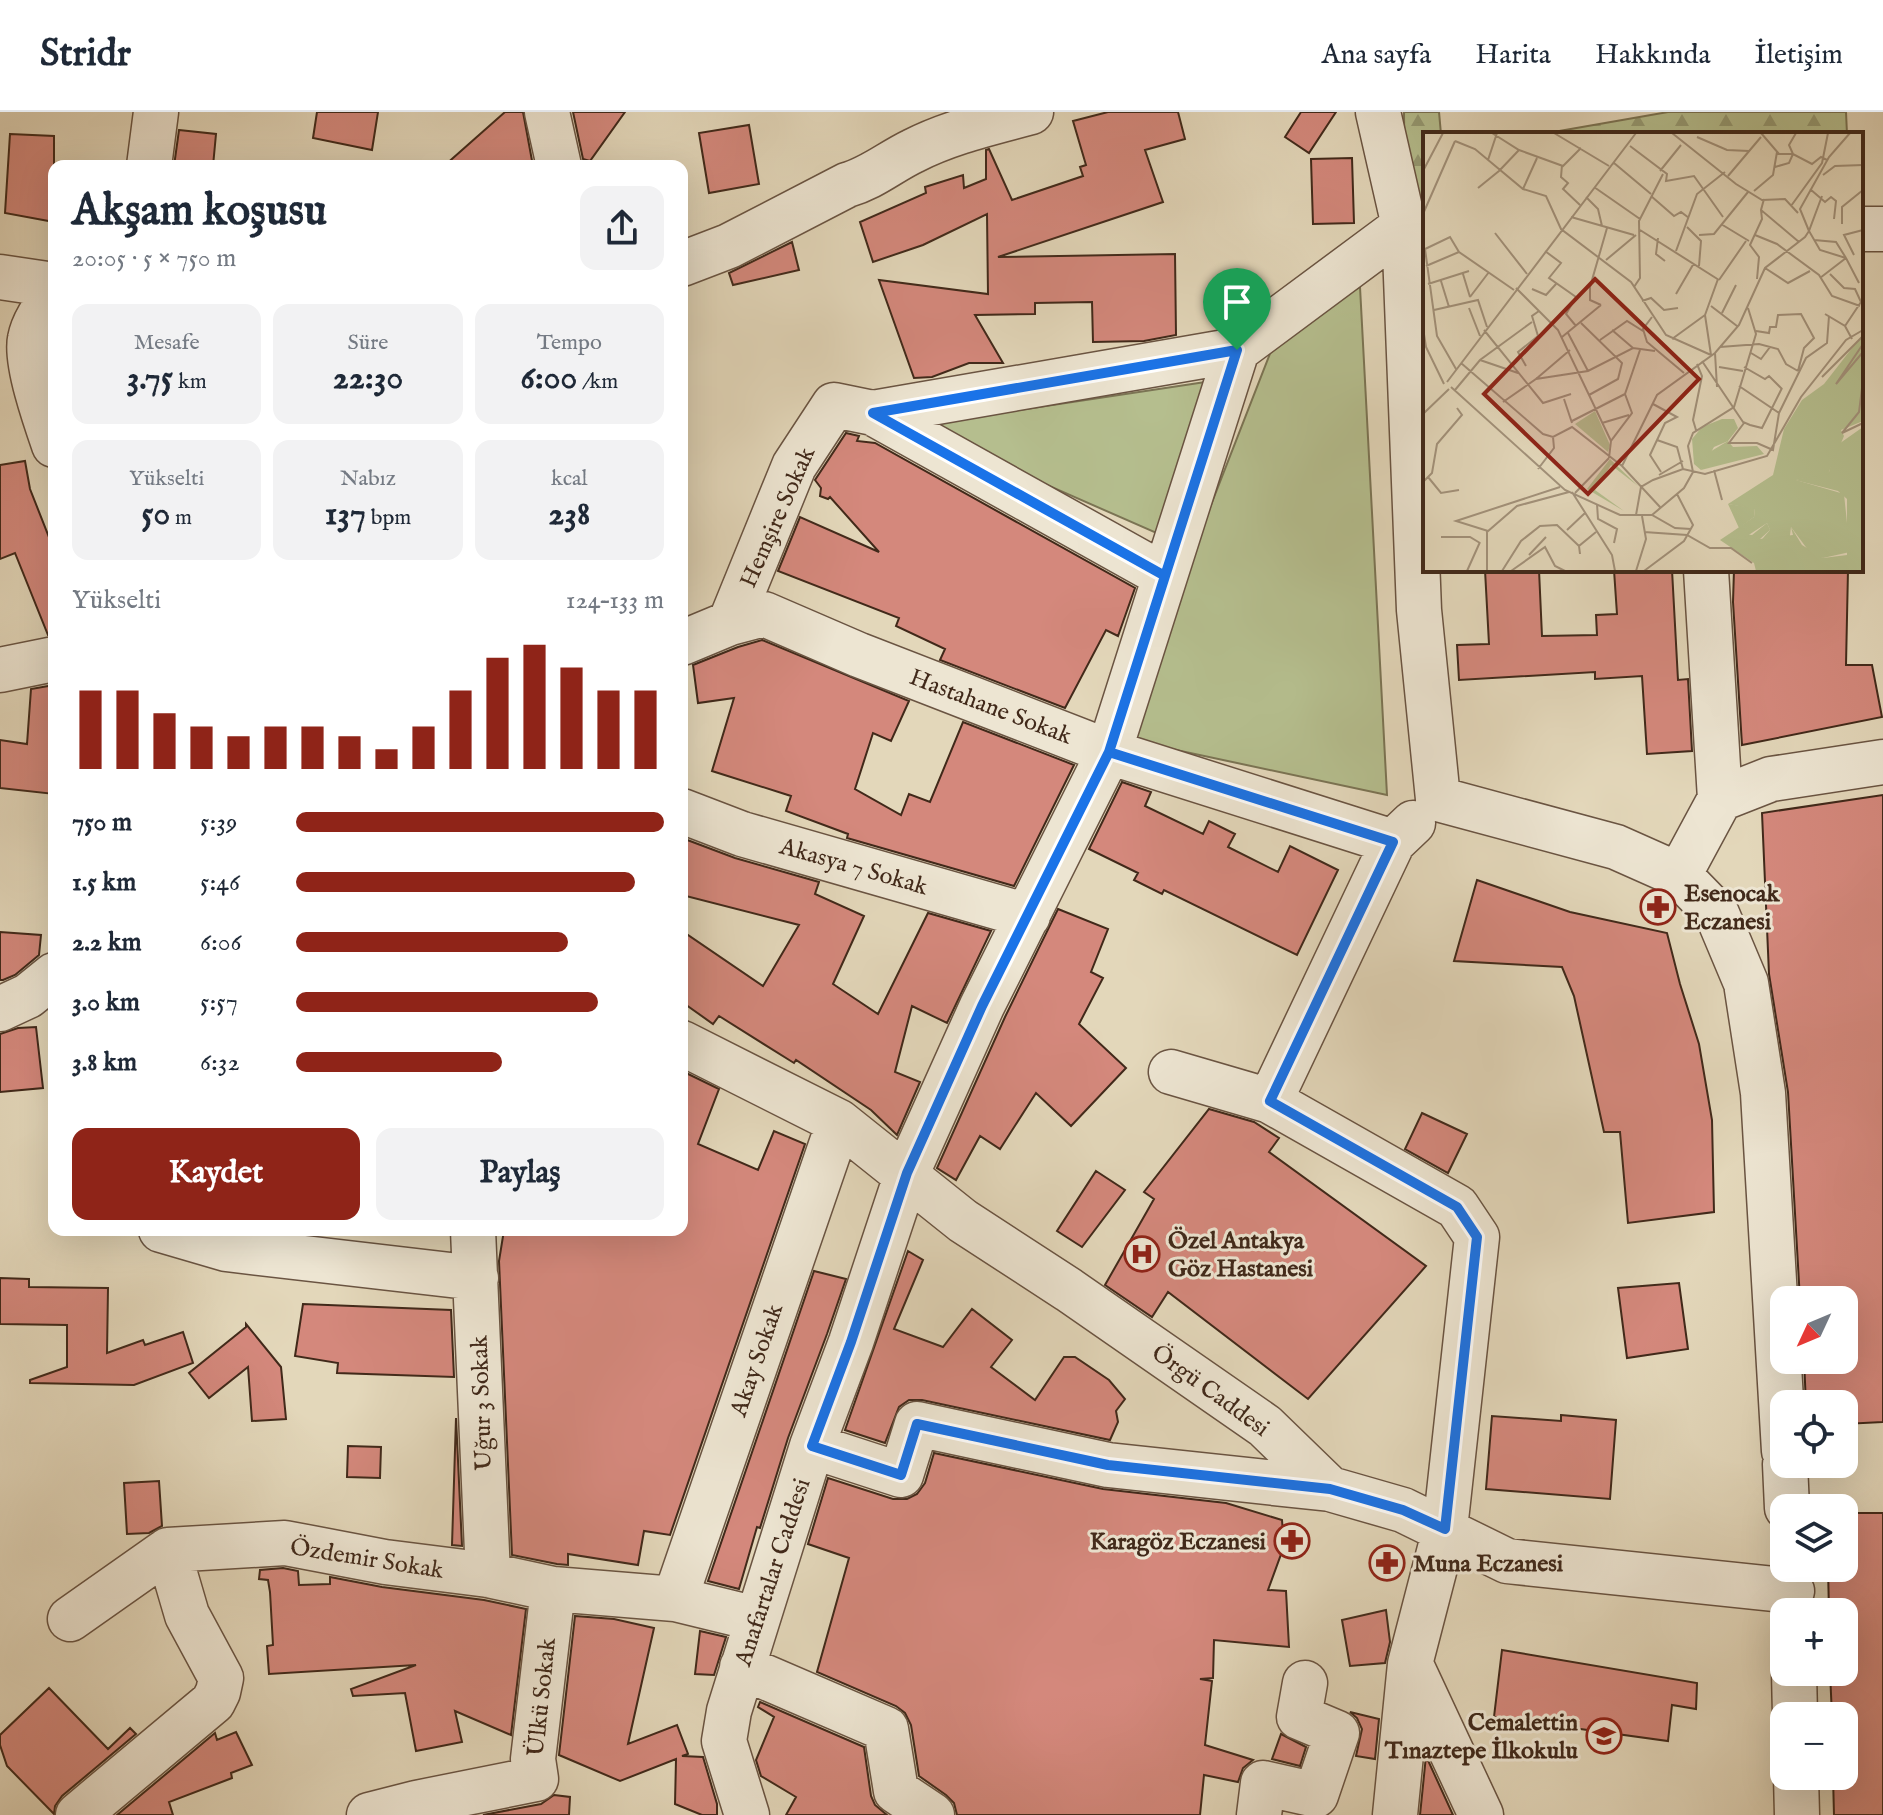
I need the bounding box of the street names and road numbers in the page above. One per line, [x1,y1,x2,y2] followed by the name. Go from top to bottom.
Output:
[734,442,823,593] street label: Hemşire Sokak
[905,662,1076,753] street label: Hastahane Sokak
[775,831,931,903] street label: Akasya 7 Sokak
[723,1300,791,1422] street label: Akay Sokak
[465,1335,500,1471] street label: Uğur 3 Sokak
[1145,1338,1275,1444] street label: Örgü Caddesi
[728,1475,818,1671] street label: Anafartalar Caddesi
[288,1532,446,1587] street label: Özdemir Sokak
[521,1636,564,1758] street label: Ülkü Sokak

